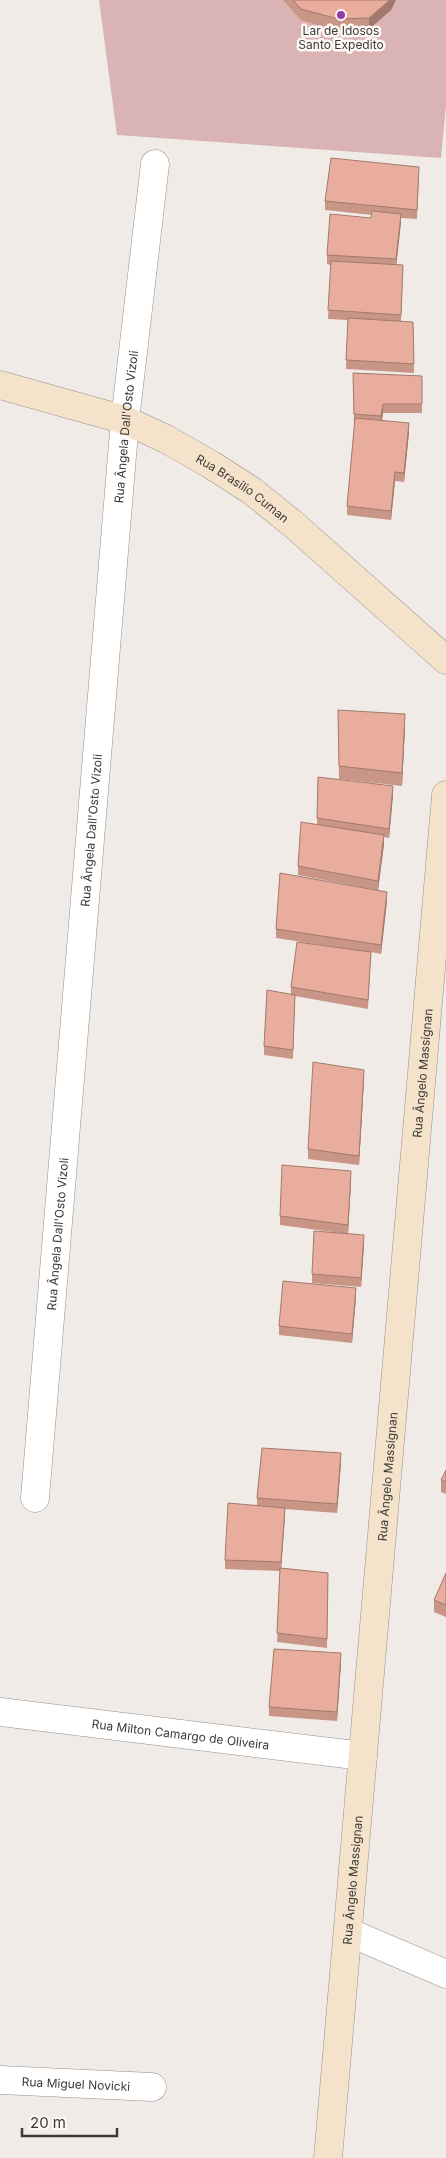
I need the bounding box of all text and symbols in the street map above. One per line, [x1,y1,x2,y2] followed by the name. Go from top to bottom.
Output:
[335,9,347,21] marker: Lar de Idosos Santo Expedito
[298,23,384,52] place label: Lar de Idosos Santo Expedito
[111,350,141,504] street label: Rua Ângela Dall'Osto Vizoli
[194,450,292,525] street label: Rua Brasílio Cuman
[77,753,105,907] street label: Rua Ângela Dall'Osto Vizoli
[409,1008,435,1138] street label: Rua Ângelo Massignan
[43,1157,71,1311] street label: Rua Ângela Dall'Osto Vizoli
[374,1411,400,1542] street label: Rua Ângelo Massignan
[91,1716,270,1752] street label: Rua Milton Camargo de Oliveira
[339,1815,365,1945] street label: Rua Ângelo Massignan
[21,2074,131,2093] street label: Rua Miguel Novicki
[22,2106,118,2138] scale bar
[30,2113,66,2132] text: 20 m

